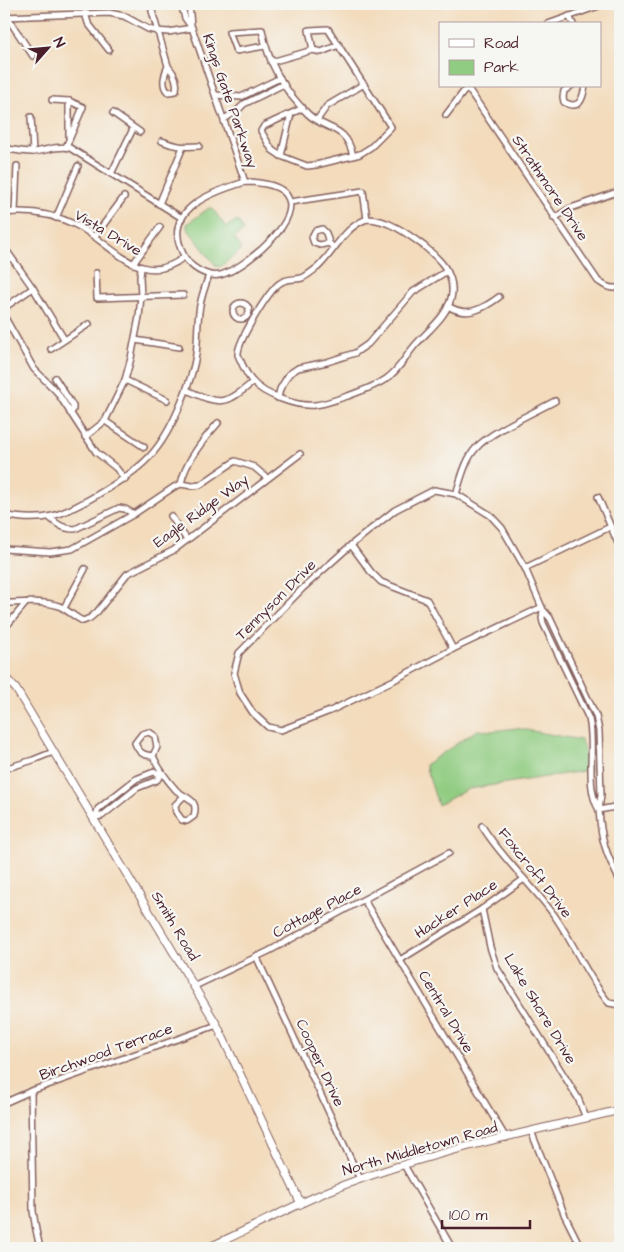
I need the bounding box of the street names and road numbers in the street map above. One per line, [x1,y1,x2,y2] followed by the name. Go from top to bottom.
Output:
[196,31,263,171] street label: Kings Gate Parkway
[507,131,593,245] street label: Strathmore Drive
[70,205,146,261] street label: Vista Drive
[149,469,254,554] street label: Eagle Ridge Way
[231,555,322,646] street label: Tennyson Drive
[493,823,577,923] street label: Foxcroft Drive
[410,874,502,944] street label: Hacker Place
[269,879,366,944] street label: Cottage Place
[146,887,204,965] street label: Smith Road
[499,950,581,1068] street label: Lake Shore Drive
[413,967,479,1057] street label: Central Drive
[291,1016,349,1110] street label: Cooper Drive
[37,1018,175,1086] street label: Birchwood Terrace
[340,1117,500,1181] street label: North Middletown Road

